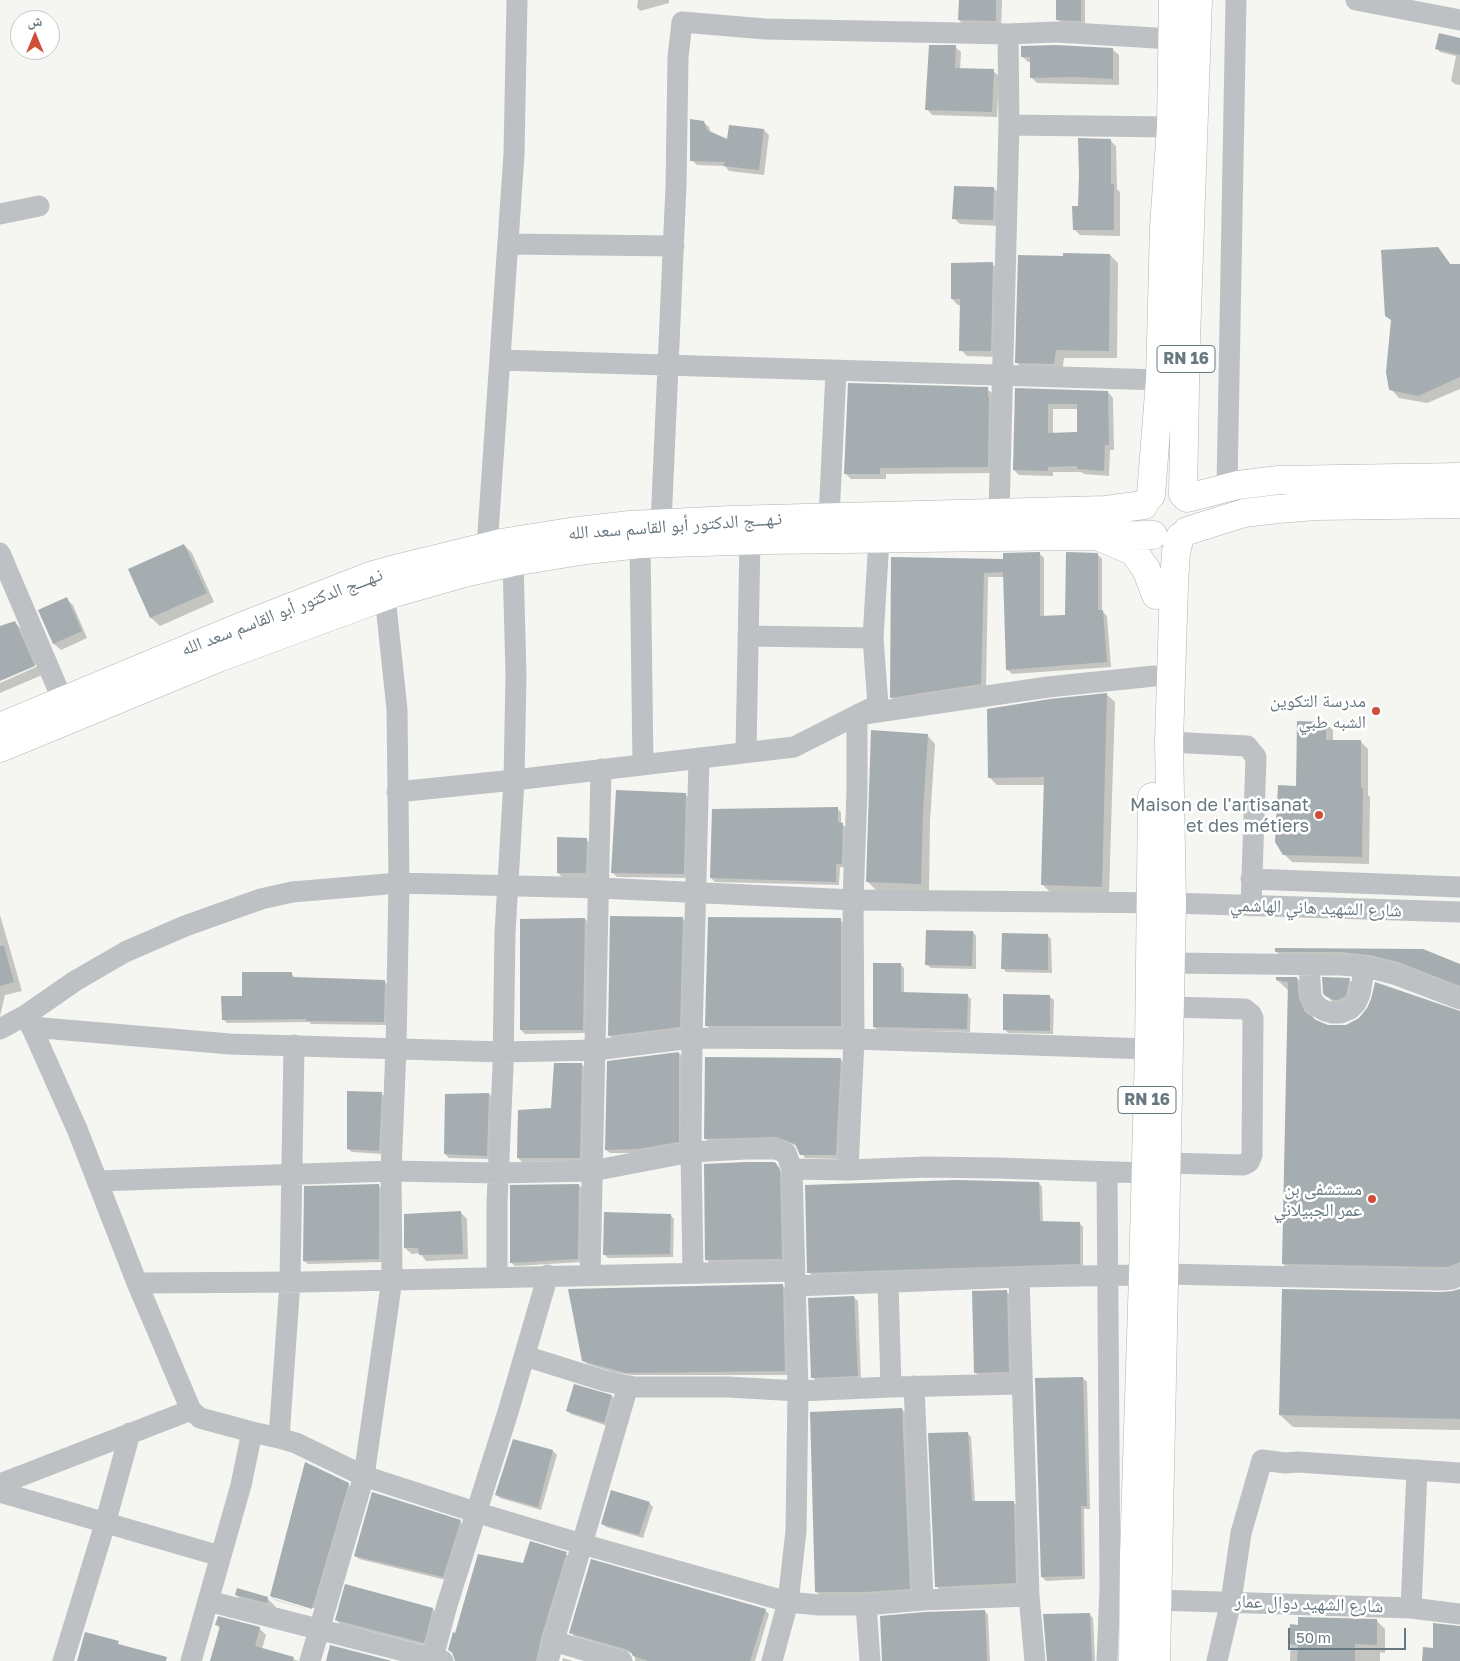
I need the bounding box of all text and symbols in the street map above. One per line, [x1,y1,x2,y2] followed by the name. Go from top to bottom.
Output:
[10,10,60,60] north arrow
[28,12,42,29] text: ش
[1157,346,1215,372] road number: RN 16
[567,508,783,544] street label: نـهـــج الدكتور أبو القاسم سعد الله
[178,563,386,661] street label: نـهـــج الدكتور أبو القاسم سعد الله
[1270,690,1366,732] place label: مدرسة التكوين الشبه طبي
[1370,705,1382,717] marker: مدرسة التكوين الشبه طبي
[1130,794,1309,836] place label: Maison de l'artisanat et des métiers
[1313,809,1325,821] marker: Maison de l'artisanat et des métiers
[1230,894,1402,922] street label: شارع الشهيد هاني الهاشمي
[1118,1086,1176,1114] road number: RN 16
[1274,1178,1362,1220] place label: مستشفى بن عمر الجبيلاني
[1366,1193,1378,1205] marker: مستشفى بن عمر الجبيلاني
[1234,1591,1384,1617] street label: شارع الشهيد دوال عمار
[1290,1618,1408,1650] scale bar
[1296,1628,1331,1646] text: 50 m

